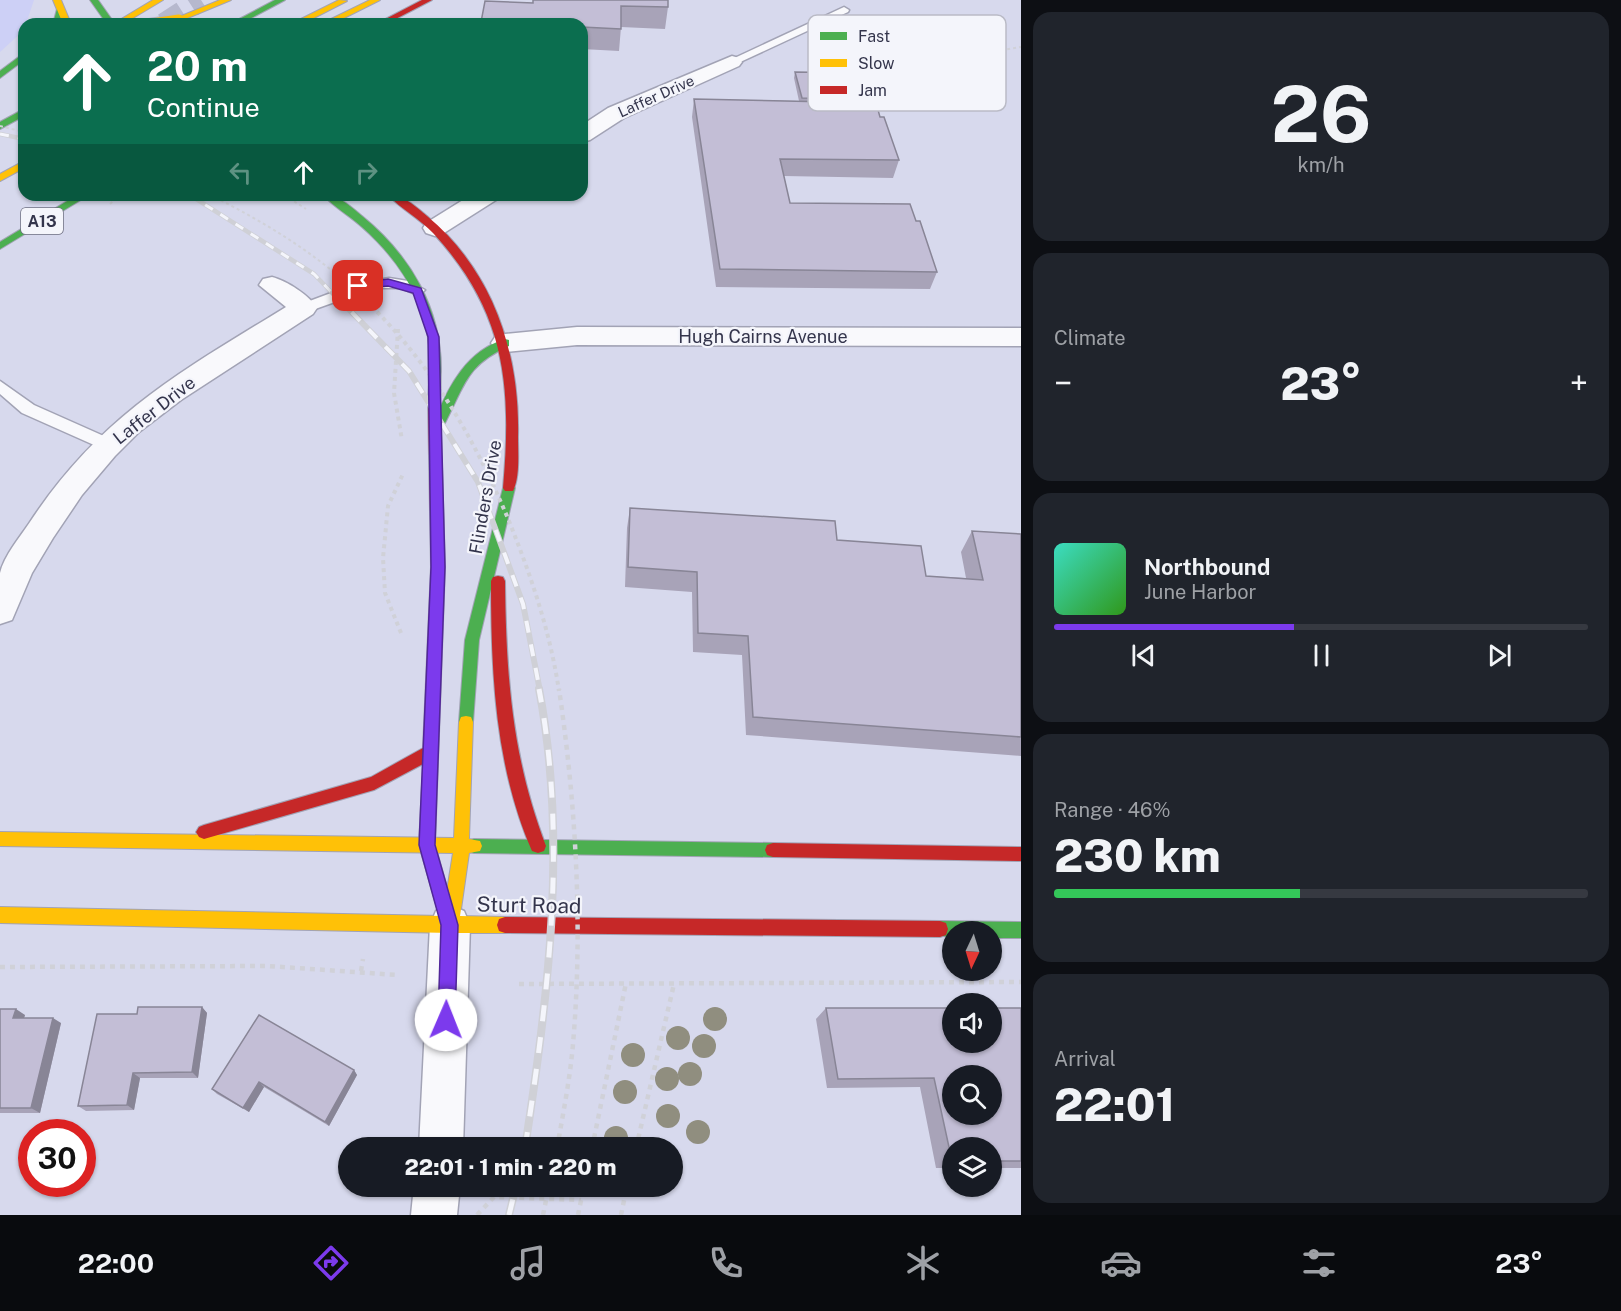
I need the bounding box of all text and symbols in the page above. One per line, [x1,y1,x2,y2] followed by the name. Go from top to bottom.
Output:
[808,15,1006,111] legend
[858,27,890,46] text: Fast
[147,41,248,90] text: 20 m
[48,42,126,120] icon: ahead
[858,54,895,73] text: Slow
[1270,68,1372,160] text: 26
[615,72,697,120] street label: Laffer Drive
[858,81,887,100] text: Jam
[147,91,260,123] text: Continue
[1297,153,1345,177] text: km/h
[224,156,257,189] icon: left
[287,156,320,189] icon: ahead
[350,156,383,189] icon: right
[21,208,63,234] road number: A13
[332,260,383,311] pin
[341,269,374,302] icon: arrive
[678,326,848,347] street label: Hugh Cairns Avenue
[1054,326,1126,350] text: Climate
[1280,357,1362,410] text: 23°
[1054,364,1072,402] text: −
[1570,364,1588,402] text: +
[109,372,199,448] street label: Laffer Drive
[465,438,505,556] street label: Flinders Drive
[1144,554,1270,580] text: Northbound
[1144,580,1256,604] text: June Harbor
[1127,639,1160,672] icon: previous
[1305,639,1338,672] icon: pause
[1483,639,1516,672] icon: next
[1054,798,1171,822] text: Range · 46%
[1054,829,1221,882] text: 230 km
[476,892,582,918] street label: Sturt Road
[942,921,1002,981] north arrow
[942,921,1002,1197] map controls
[414,988,478,1052] position arrow
[942,993,1002,1053] button: sound
[1054,1047,1116,1071] text: Arrival
[942,1065,1002,1125] button: search
[1054,1078,1175,1131] text: 22:01
[18,1119,96,1197] speed limit sign: 30
[942,1137,1002,1197] button: layers
[404,1154,617,1180] text: 22:01 · 1 min · 220 m
[310,1242,352,1284] icon: directions
[507,1242,549,1284] icon: music
[705,1242,747,1284] icon: phone
[902,1242,944,1284] icon: climate
[1100,1242,1142,1284] icon: car
[1298,1242,1340,1284] icon: filters
[78,1247,154,1279] text: 22:00
[1495,1247,1543,1279] text: 23°

